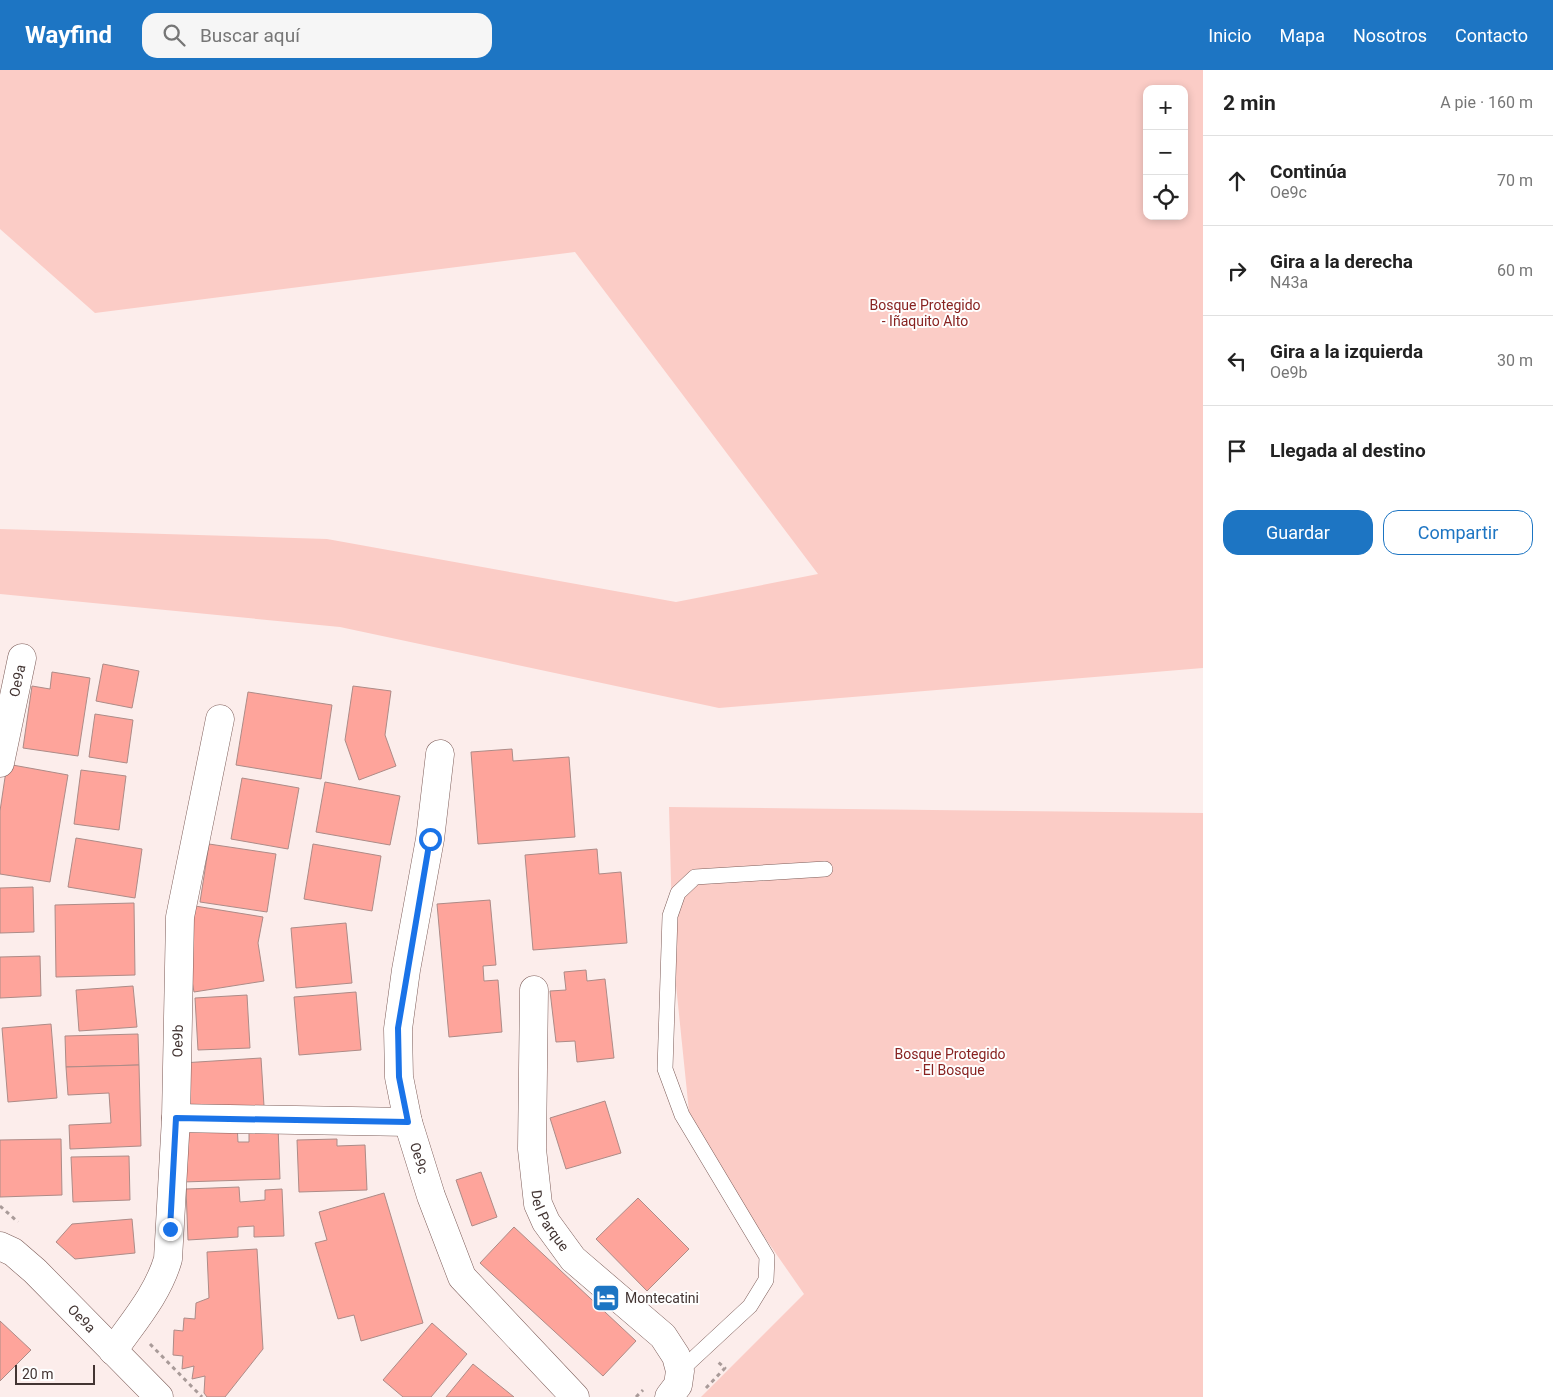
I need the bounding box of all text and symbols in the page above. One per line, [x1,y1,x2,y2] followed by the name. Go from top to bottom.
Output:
[142,13,492,58] search box
[25,21,112,49] text: Wayfind
[160,21,188,49] icon: search
[200,24,300,47] text: Buscar aquí
[1208,25,1252,46] text: Inicio
[1280,25,1325,46] text: Mapa
[1353,25,1427,46] text: Nosotros
[1455,25,1528,46] text: Contacto
[1143,85,1188,220] map controls
[1143,85,1188,130] button: +
[1223,91,1276,115] text: 2 min
[1440,93,1533,112] text: A pie · 160 m
[1143,130,1188,175] button: −
[1270,160,1347,183] text: Continúa
[1223,167,1251,195] icon: ahead
[1497,171,1533,190] text: 70 m
[1143,175,1188,220] button: locate
[1270,183,1307,202] text: Oe9c
[1270,250,1413,273] text: Gira a la derecha
[1223,257,1251,285] icon: right
[1497,261,1533,280] text: 60 m
[1270,273,1308,292] text: N43a
[869,297,981,329] park label: Bosque Protegido - Iñaquito Alto
[1270,340,1423,363] text: Gira a la izquierda
[1223,347,1251,375] icon: left
[1497,351,1533,370] text: 30 m
[1270,363,1307,382] text: Oe9b
[1223,437,1251,465] icon: arrive
[1270,439,1426,462] text: Llegada al destino
[1223,510,1373,555] button: Guardar
[1383,510,1533,555] button: Compartir
[6,663,28,698] street label: Oe9a
[419,828,442,851] route start
[169,1024,186,1058] street label: Oe9b
[894,1046,1006,1078] park label: Bosque Protegido - El Bosque
[407,1140,432,1176] street label: Oe9c
[529,1189,572,1254] street label: Del Parque
[159,1218,182,1241] route end
[591,1283,621,1313] hotel icon: Montecatini
[625,1290,699,1306] place label: Montecatini
[65,1301,99,1336] street label: Oe9a
[15,1362,95,1385] scale bar
[22,1366,54,1382] text: 20 m

